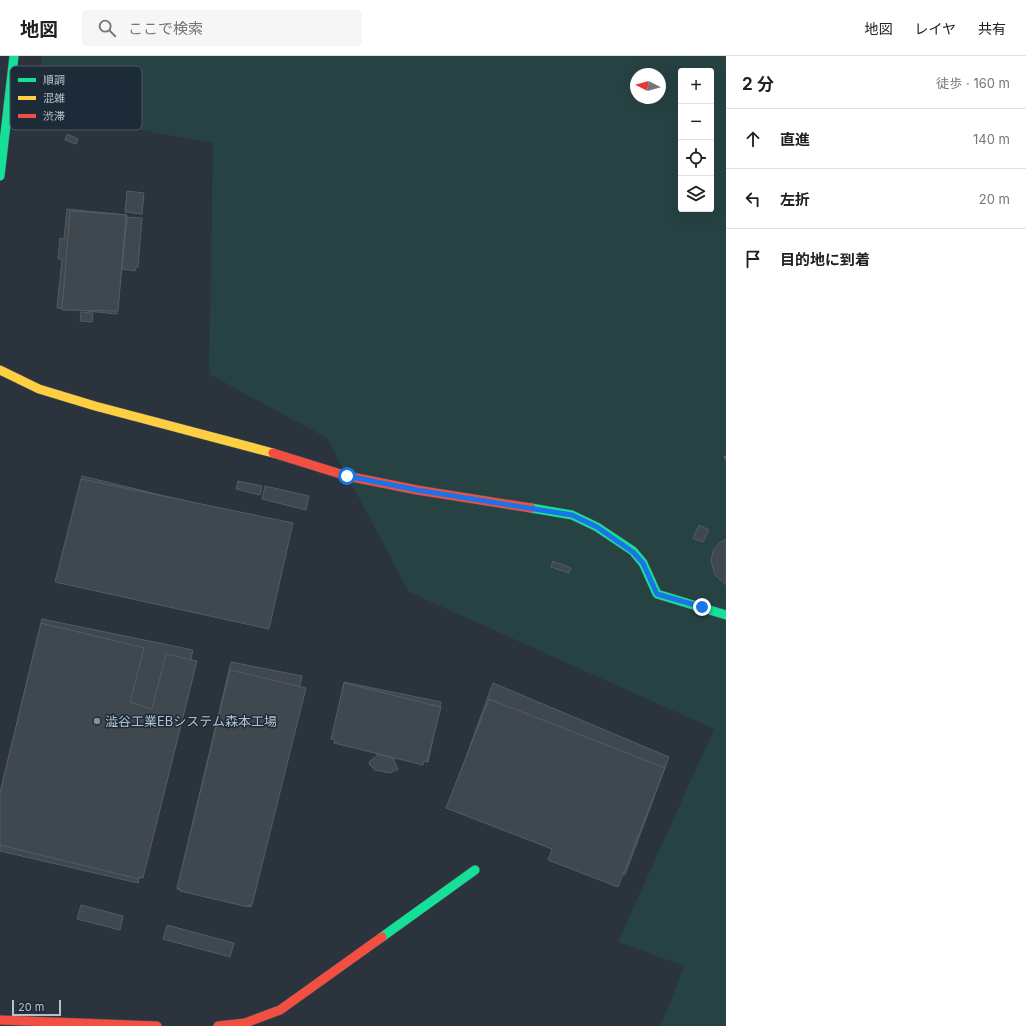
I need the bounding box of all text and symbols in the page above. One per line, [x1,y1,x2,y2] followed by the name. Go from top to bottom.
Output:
[82,10,362,46] search box
[96,17,118,39] icon: search
[20,18,58,41] text: 地図
[128,19,203,38] text: ここで検索
[864,20,892,37] text: 地図
[914,20,956,37] text: レイヤ
[978,20,1006,37] text: 共有
[10,66,142,130] legend
[630,68,666,104] north arrow
[678,68,714,212] map controls
[678,68,714,104] button: +
[43,73,65,87] text: 順調
[742,74,774,94] text: 2 分
[936,75,1010,91] text: 徒歩 · 160 m
[43,91,65,105] text: 混雑
[678,104,714,140] button: −
[43,109,65,123] text: 渋滞
[742,128,764,150] icon: ahead
[780,130,810,149] text: 直進
[973,131,1010,147] text: 140 m
[678,140,714,176] button: locate
[678,176,714,212] button: layers
[742,188,764,210] icon: left
[780,190,810,209] text: 左折
[979,191,1010,207] text: 20 m
[742,248,764,270] icon: arrive
[780,250,870,269] text: 目的地に到着
[338,467,356,485] route start
[693,598,711,616] route end
[105,713,277,729] place label: 澁谷工業EBシステム森本工場
[92,716,102,726] marker: 澁谷工業EBシステム森本工場
[12,998,61,1017] scale bar
[18,1000,44,1014] text: 20 m

